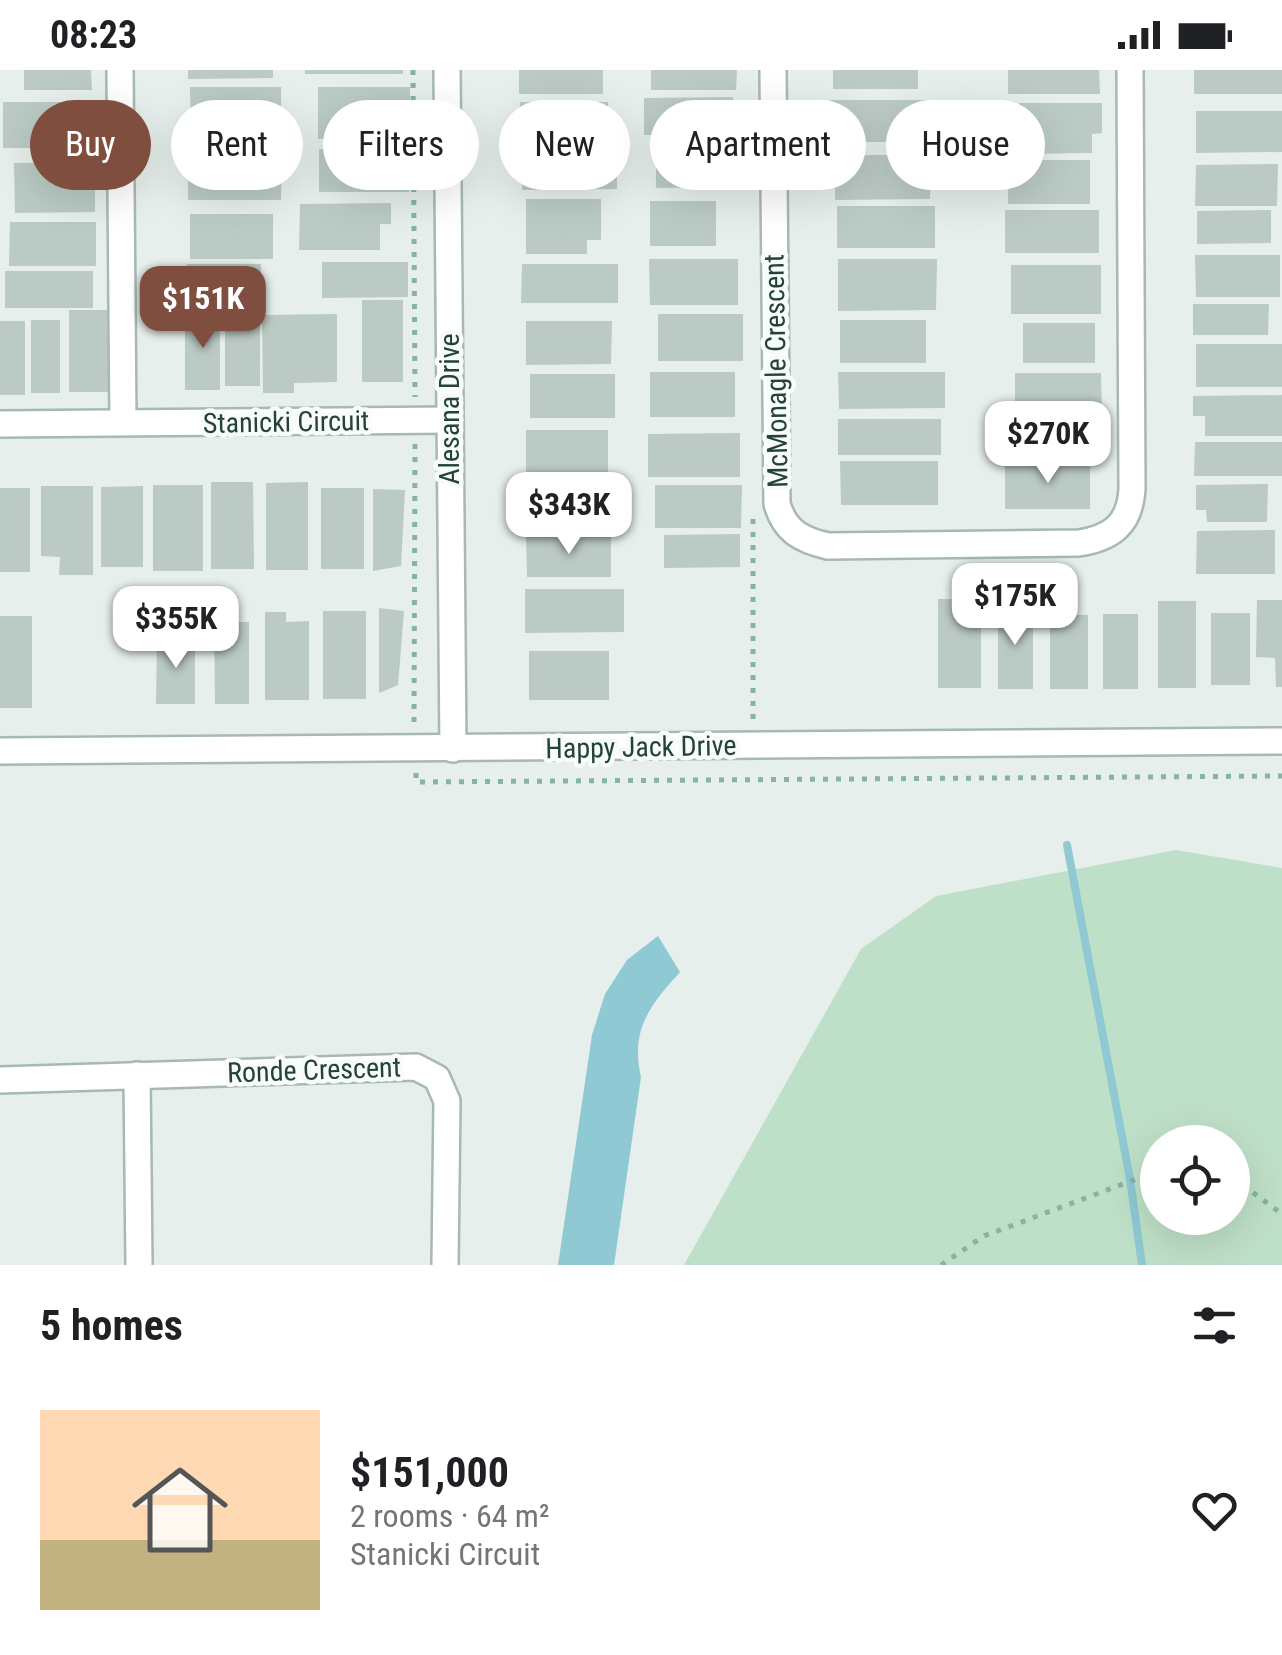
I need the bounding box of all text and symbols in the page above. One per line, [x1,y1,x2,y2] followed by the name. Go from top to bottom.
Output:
[50,13,137,57] text: 08:23
[30,100,151,190] chip: Buy
[171,100,303,190] chip: Rent
[323,100,479,190] chip: Filters
[499,100,630,190] chip: New
[650,100,866,190] chip: Apartment
[886,100,1045,190] chip: House
[757,254,795,488] street label: McMonagle Crescent
[133,266,273,351] pin: $151K
[162,279,244,317] text: $151K
[433,333,466,485] street label: Alesana Drive
[978,401,1118,486] pin: $270K
[203,404,369,440] street label: Stanicki Circuit
[1007,414,1089,452] text: $270K
[499,472,639,557] pin: $343K
[528,485,610,523] text: $343K
[945,563,1085,648] pin: $175K
[974,576,1056,614] text: $175K
[106,586,246,671] pin: $355K
[135,599,217,637] text: $355K
[545,729,737,765] street label: Happy Jack Drive
[227,1050,401,1090] street label: Ronde Crescent
[1140,1125,1250,1235] map controls
[1140,1125,1250,1235] button: locate
[1187,1298,1242,1353] icon: filters
[40,1301,183,1350] text: 5 homes
[350,1448,509,1497] text: $151,000
[120,1450,240,1570] icon: home
[1187,1483,1242,1538] icon: heart
[350,1497,549,1535] text: 2 rooms · 64 m²
[350,1535,540,1573] text: Stanicki Circuit

